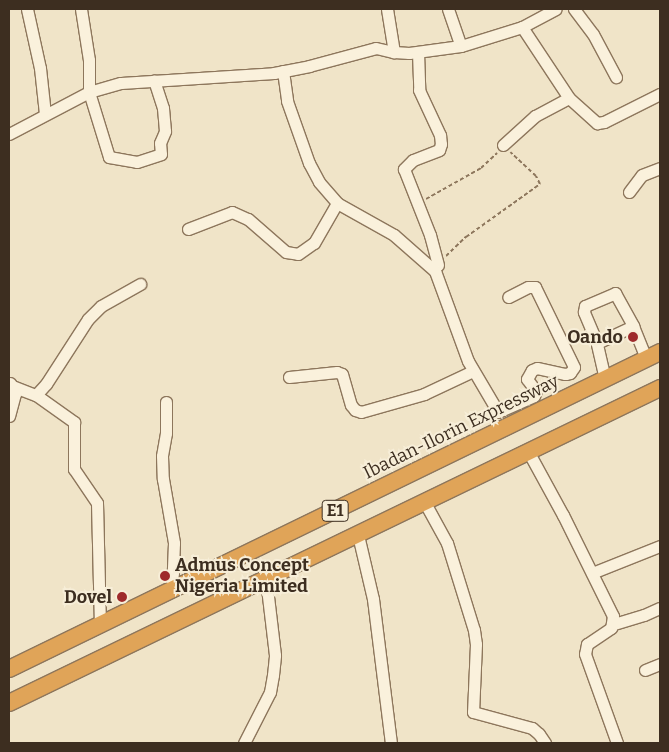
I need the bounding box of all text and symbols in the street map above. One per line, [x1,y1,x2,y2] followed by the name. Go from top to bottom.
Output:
[567,326,623,348] place label: Oando
[627,331,639,343] marker: Oando
[360,370,562,484] street label: Ibadan-Ilorin Expressway
[321,498,349,524] road number: E1
[175,555,309,598] place label: Admus Concept Nigeria Limited
[159,570,171,582] marker: Admus Concept Nigeria Limited
[64,586,112,608] place label: Dovel
[116,591,128,603] marker: Dovel

